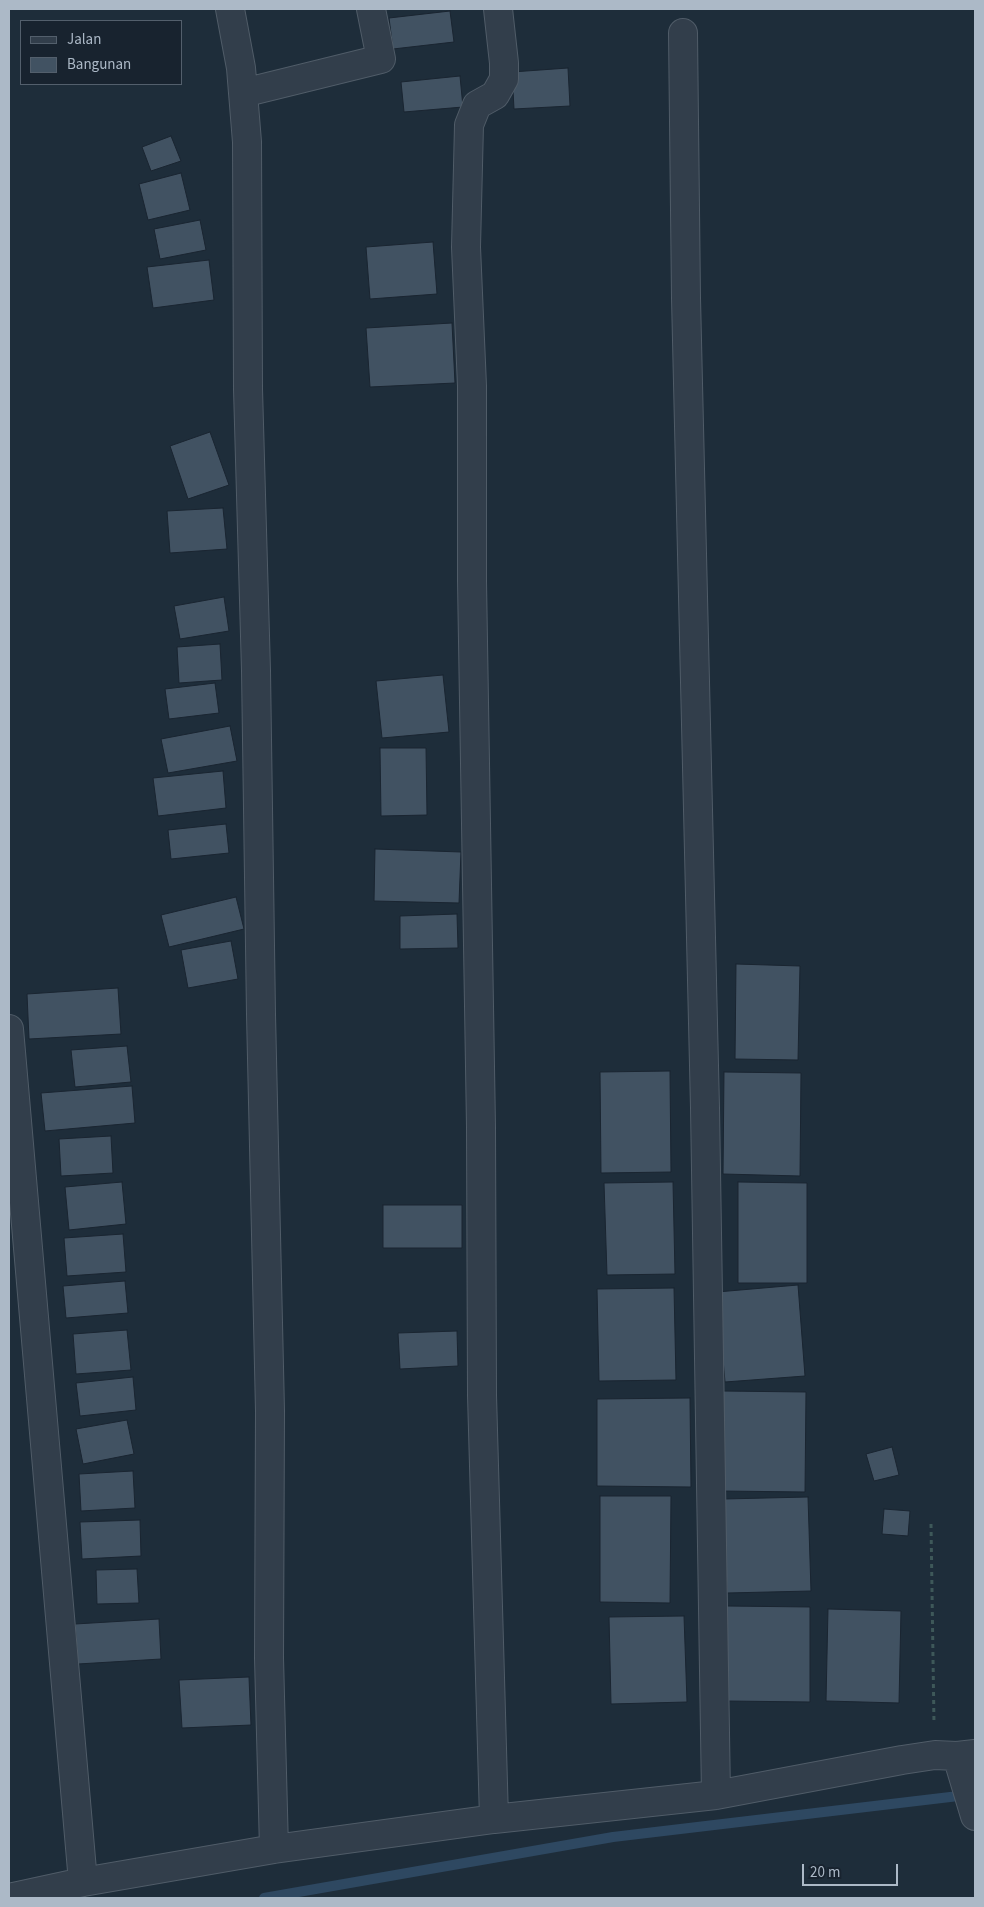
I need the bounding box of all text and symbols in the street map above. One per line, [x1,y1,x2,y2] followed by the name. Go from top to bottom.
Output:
[20,20,182,85] legend
[67,29,101,50] text: Jalan
[67,54,131,75] text: Bangunan
[804,1854,900,1886] scale bar
[810,1862,840,1883] text: 20 m

